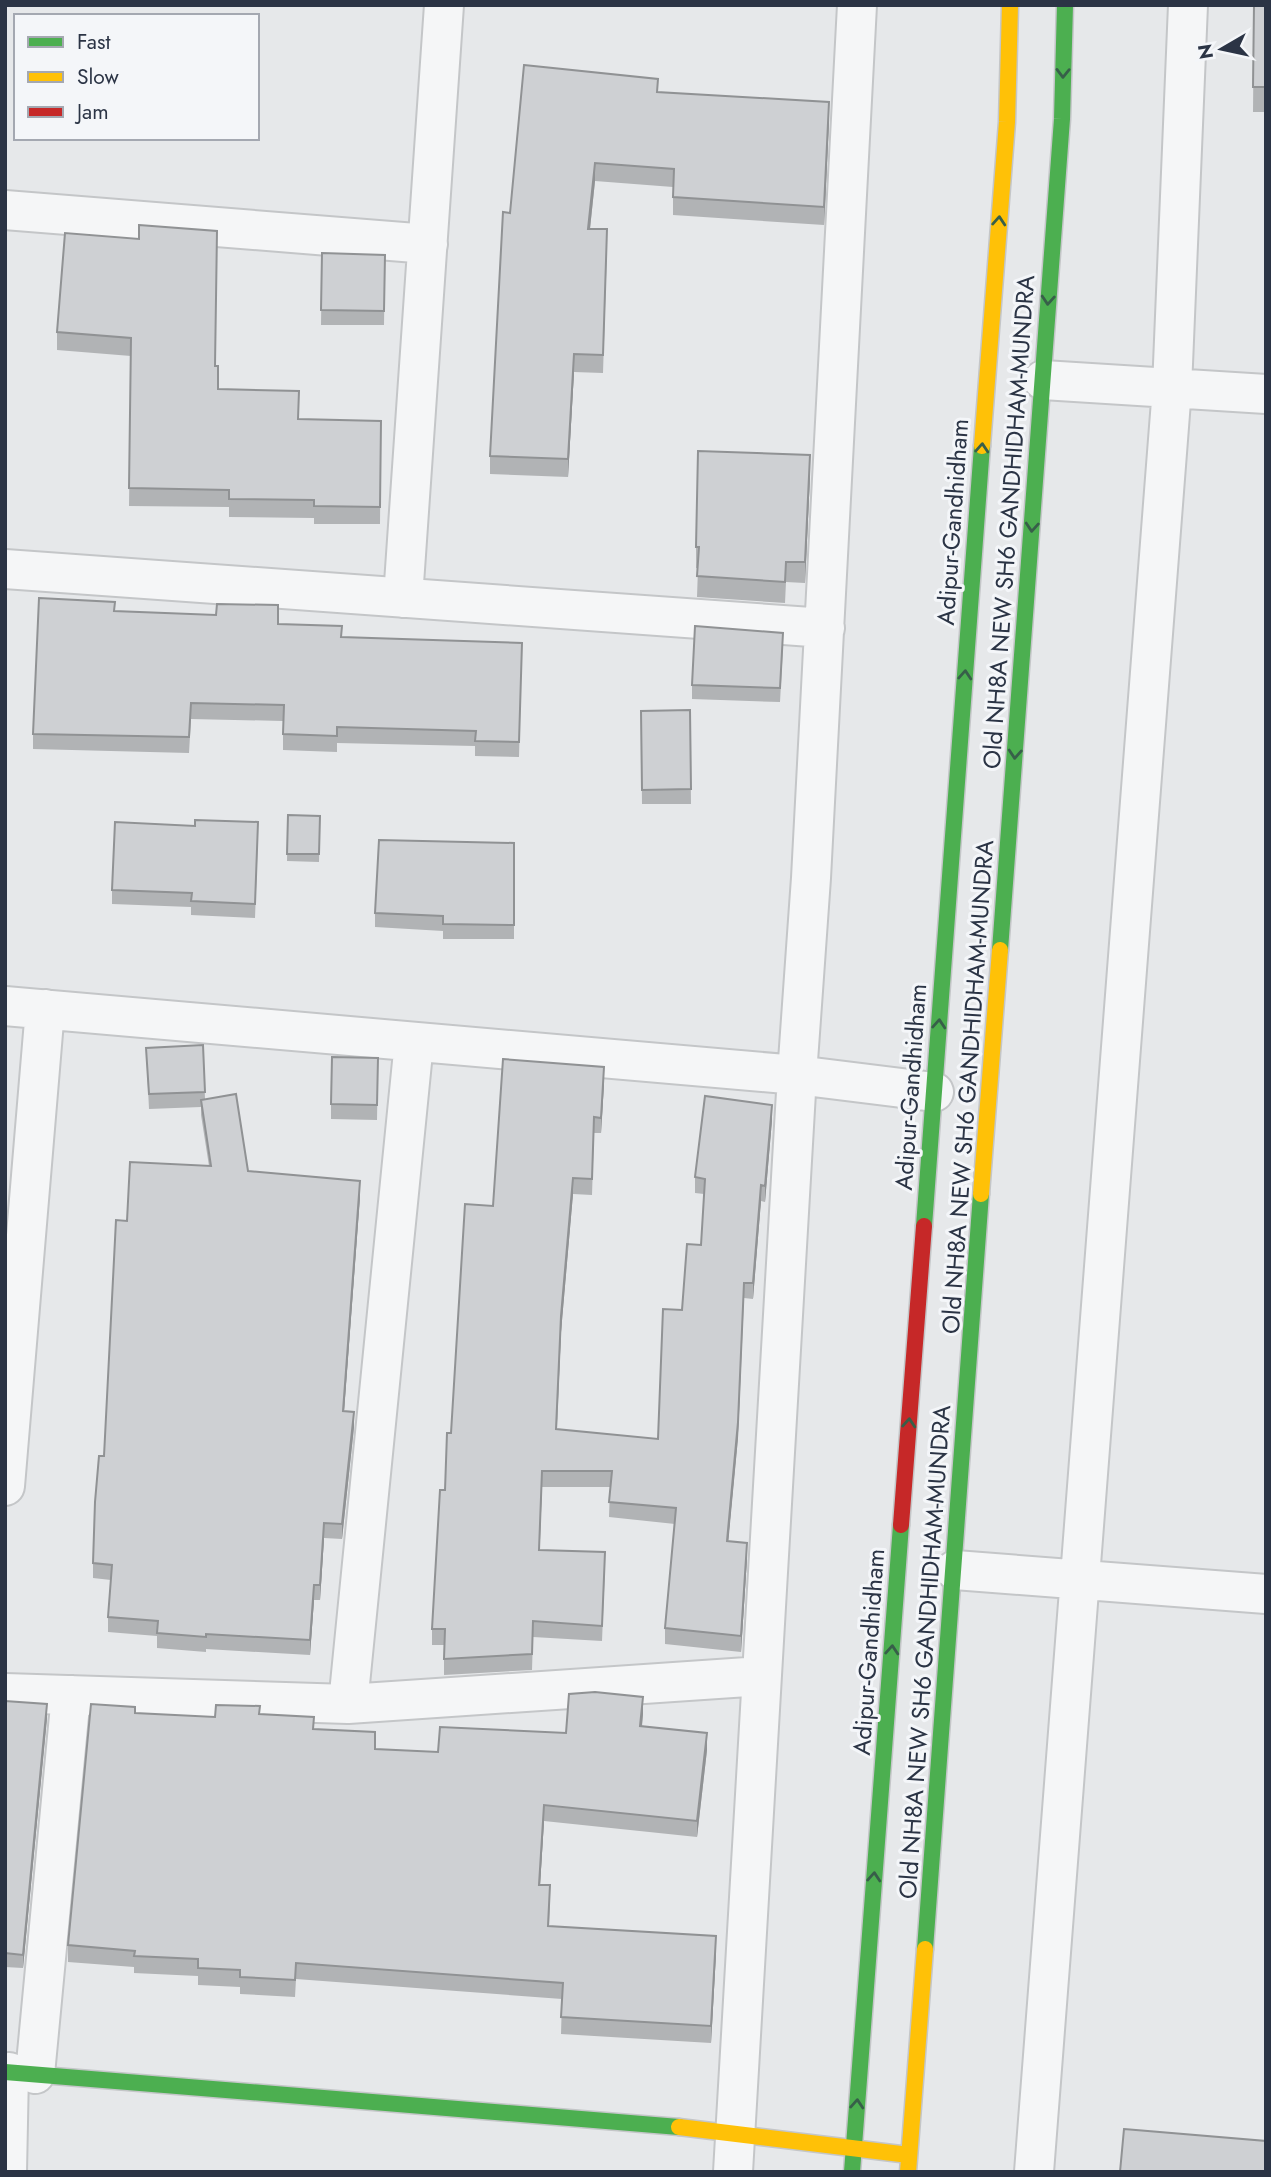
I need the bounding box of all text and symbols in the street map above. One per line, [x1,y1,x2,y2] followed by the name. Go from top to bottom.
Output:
[14,14,259,140] legend
[1187,14,1257,84] north arrow
[77,27,110,57] text: Fast
[1191,42,1220,61] text: N
[77,62,119,92] text: Slow
[1055,69,1071,79] one-way arrow
[74,97,109,127] text: Jam
[991,215,1006,226] one-way arrow
[974,274,1043,770] street label: Old NH8A NEW SH6 GANDHIDHAM-MUNDRA
[1041,295,1056,306] one-way arrow
[928,417,977,626] street label: Adipur-Gandhidham
[974,442,989,453] one-way arrow
[1025,522,1040,533] one-way arrow
[957,669,972,680] one-way arrow
[1008,749,1023,760] one-way arrow
[933,839,1002,1335] street label: Old NH8A NEW SH6 GANDHIDHAM-MUNDRA
[886,982,935,1191] street label: Adipur-Gandhidham
[931,1018,946,1029] one-way arrow
[890,1404,959,1900] street label: Old NH8A NEW SH6 GANDHIDHAM-MUNDRA
[901,1417,916,1428] one-way arrow
[844,1547,893,1756] street label: Adipur-Gandhidham
[884,1644,899,1655] one-way arrow
[867,1871,882,1882] one-way arrow
[849,2098,864,2109] one-way arrow

